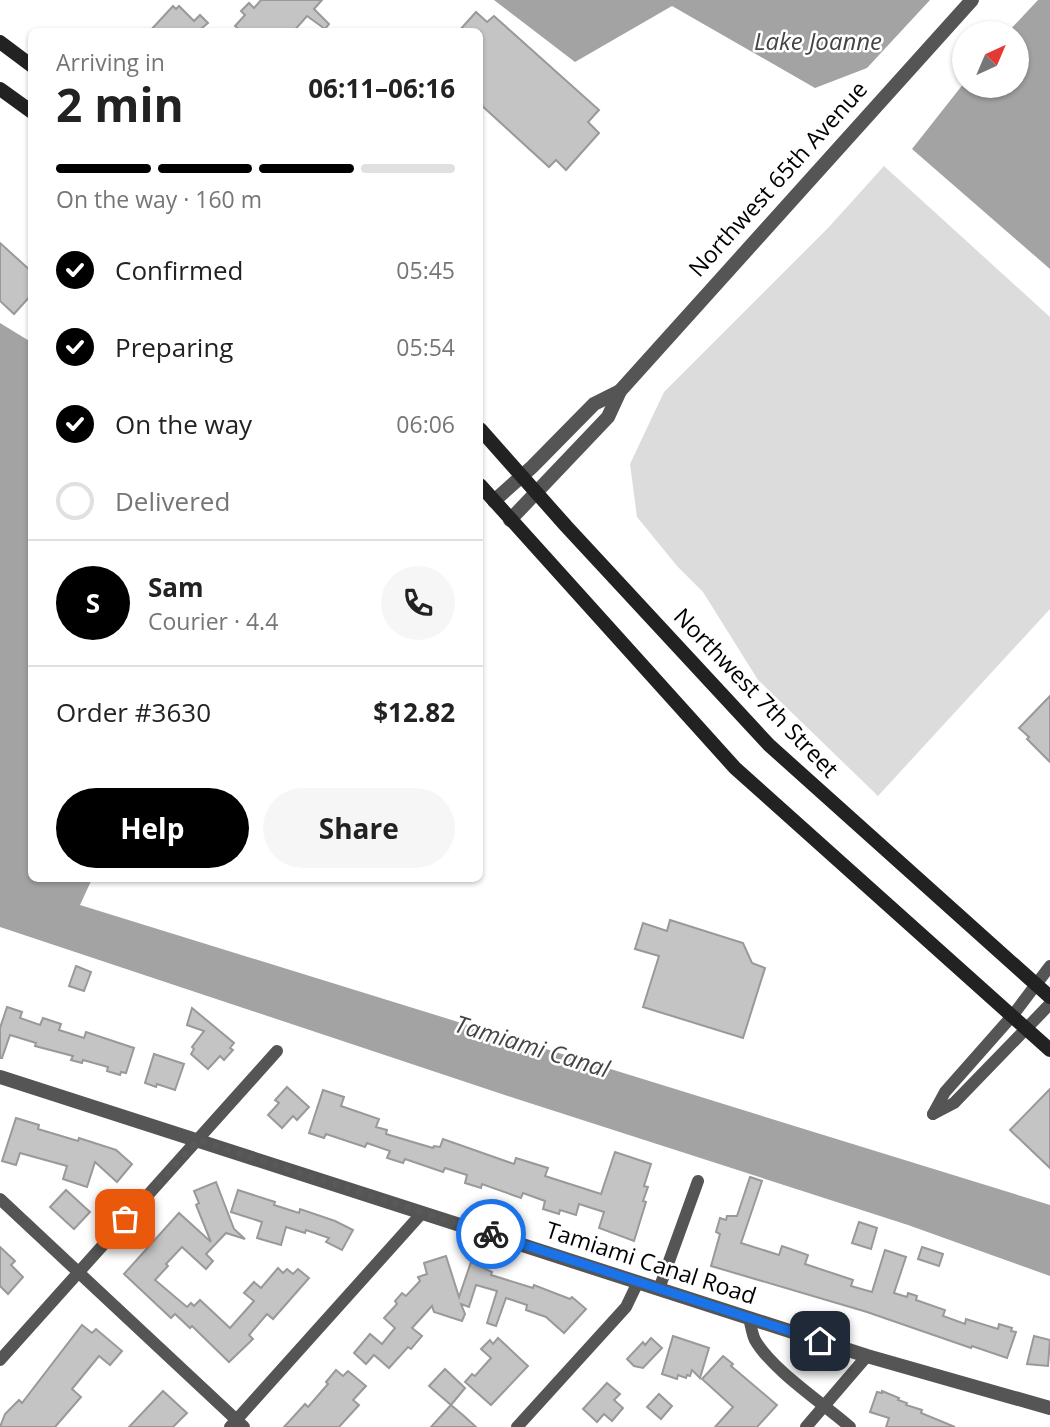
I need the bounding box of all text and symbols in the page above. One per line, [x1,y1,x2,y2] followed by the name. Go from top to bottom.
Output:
[952,21,1029,98] north arrow
[952,21,1029,98] map controls
[754,24,882,57] water label: Lake Joanne
[56,46,165,78] text: Arriving in
[308,70,455,106] text: 06:11–06:16
[56,73,184,135] text: 2 min
[681,73,874,283] street label: Northwest 65th Avenue
[56,183,262,215] text: On the way · 160 m
[56,251,94,289] icon: check
[115,252,243,288] text: Confirmed
[396,254,455,286] text: 05:45
[56,328,94,366] icon: check
[115,329,233,365] text: Preparing
[396,331,455,363] text: 05:54
[56,405,94,443] icon: check
[115,406,252,442] text: On the way
[396,408,455,440] text: 06:06
[115,483,230,519] text: Delivered
[381,566,455,640] button: phone
[148,569,204,605] text: Sam
[86,585,100,621] text: S
[667,600,846,784] street label: Northwest 7th Street
[148,605,278,637] text: Courier · 4.4
[56,694,211,730] text: Order #3630
[373,694,455,730] text: $12.82
[56,788,249,868] button: Help
[263,788,455,868] button: Share
[451,1006,615,1085] water label: Tamiami Canal
[95,1189,155,1249] pin
[456,1199,526,1269] courier
[106,1200,144,1238] icon: bag
[542,1213,760,1311] street label: Tamiami Canal Road
[472,1215,510,1253] icon: bike
[790,1311,850,1371] pin
[801,1322,839,1360] icon: home

